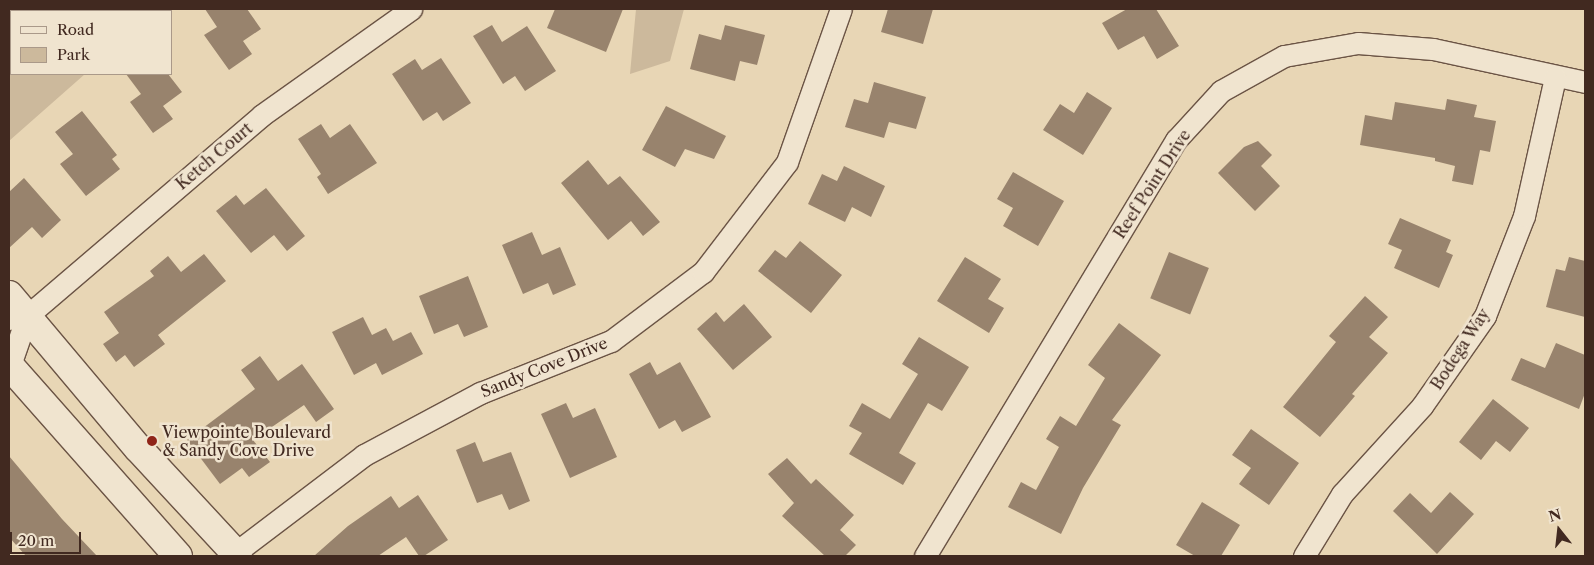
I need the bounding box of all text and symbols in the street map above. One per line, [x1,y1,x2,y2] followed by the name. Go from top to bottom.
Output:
[10,10,172,75] legend
[57,20,94,39] text: Road
[57,45,90,64] text: Park
[172,119,256,193] street label: Ketch Court
[1110,126,1194,242] street label: Reef Point Drive
[1426,304,1494,394] street label: Bodega Way
[478,333,610,401] street label: Sandy Cove Drive
[162,422,331,460] place label: Viewpointe Boulevard & Sandy Cove Drive
[146,435,158,447] marker: Viewpointe Boulevard & Sandy Cove Drive
[1534,505,1584,555] north arrow
[1547,505,1563,526] text: N
[12,522,84,554] scale bar
[18,531,54,550] text: 20 m

